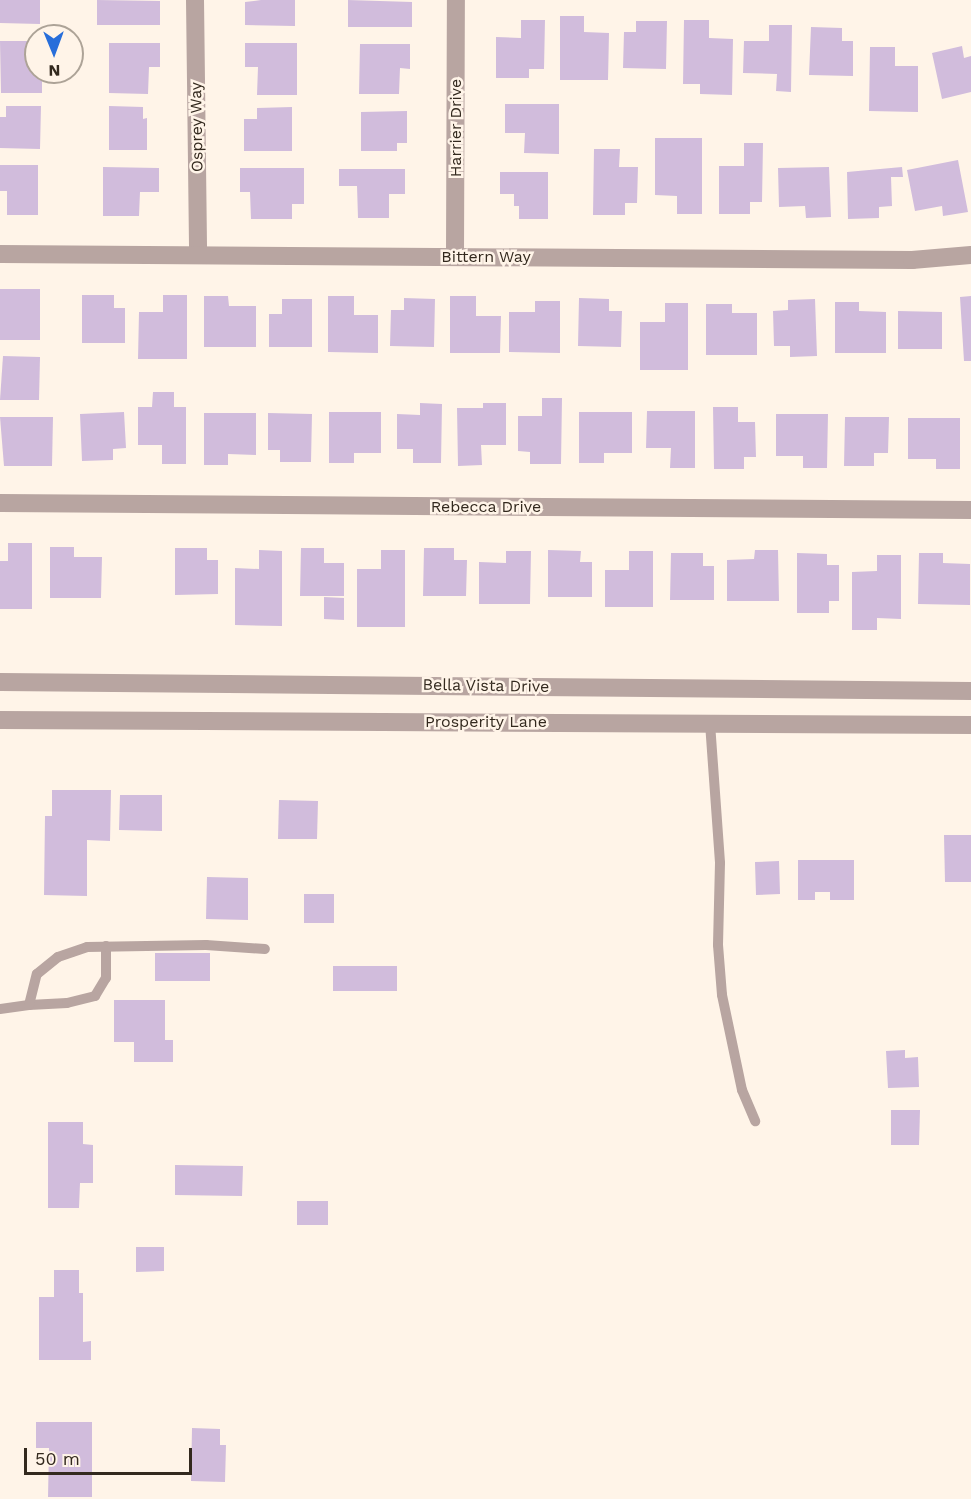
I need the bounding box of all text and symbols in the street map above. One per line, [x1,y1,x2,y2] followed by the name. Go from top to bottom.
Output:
[24,24,84,84] north arrow
[48,61,60,80] text: N
[446,78,466,178] street label: Harrier Drive
[187,81,207,173] street label: Osprey Way
[441,247,531,267] street label: Bittern Way
[430,497,542,517] street label: Rebecca Drive
[422,675,550,697] street label: Bella Vista Drive
[425,712,547,732] street label: Prosperity Lane
[27,1436,195,1474] scale bar
[35,1448,80,1469] text: 50 m

